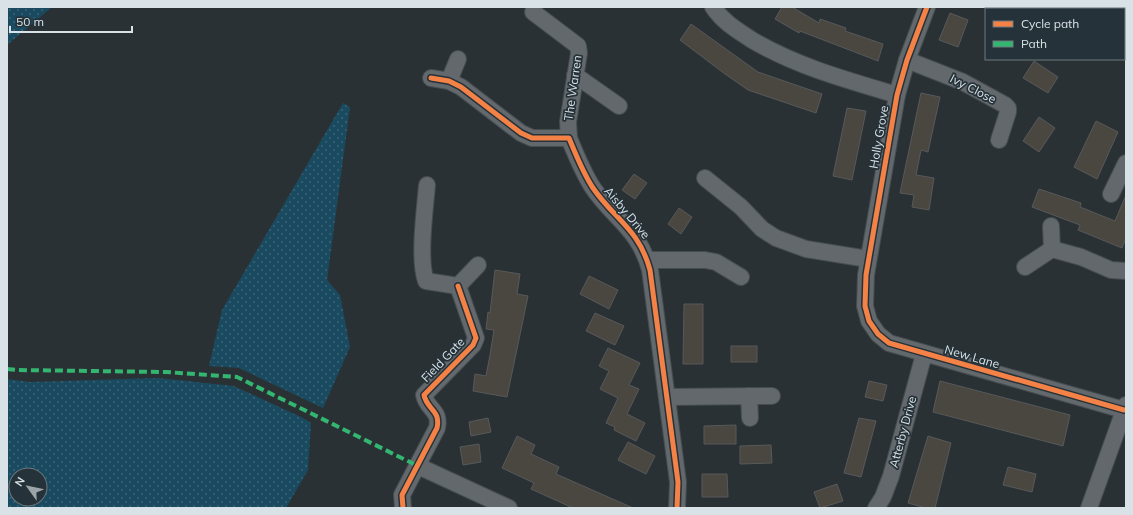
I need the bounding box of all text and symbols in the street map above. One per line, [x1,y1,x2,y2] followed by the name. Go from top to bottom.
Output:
[10,8,132,34] scale bar
[985,8,1125,60] legend
[16,14,44,29] text: 50 m
[1021,16,1079,31] text: Cycle path
[1021,36,1047,51] text: Path
[560,54,585,122] street label: The Warren
[948,71,999,106] street label: Ivy Close
[866,104,891,170] street label: Holly Grove
[601,184,653,242] street label: Aisby Drive
[418,334,467,385] street label: Field Gate
[943,342,1001,371] street label: New Lane
[886,395,919,469] street label: Atterby Drive
[8,467,48,507] north arrow
[11,474,28,489] text: N

